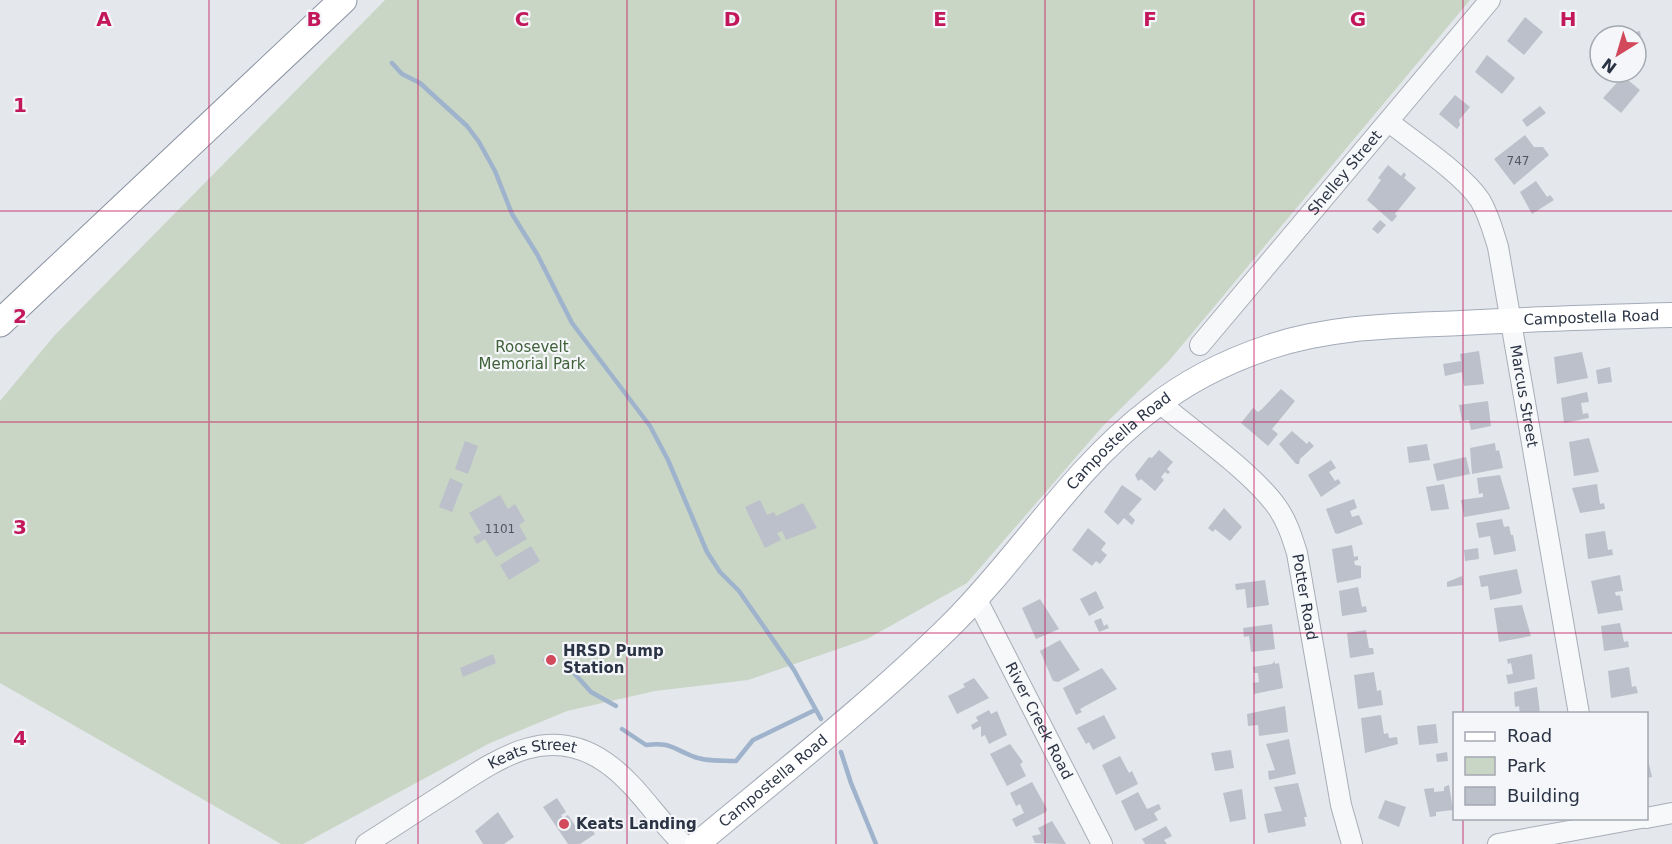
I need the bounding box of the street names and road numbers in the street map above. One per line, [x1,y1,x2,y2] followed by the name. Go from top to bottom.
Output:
[1304,127,1386,219] street label: Shelley Street
[1523,306,1660,329] street label: Campostella Road
[1506,343,1542,449] street label: Marcus Street
[1063,388,1174,494] street label: Campostella Road
[1288,552,1321,642] street label: Potter Road
[1001,659,1076,783] street label: River Creek Road
[715,731,831,831] street label: Campostella Road
[485,736,579,773] street label: Keats Street

